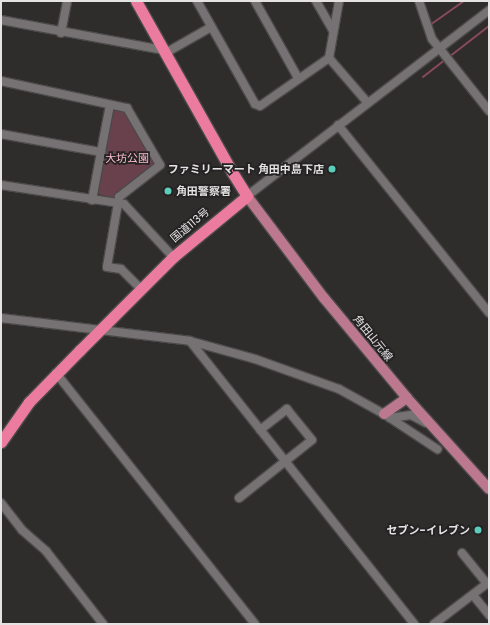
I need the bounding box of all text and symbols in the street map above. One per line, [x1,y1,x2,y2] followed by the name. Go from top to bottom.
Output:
[105,151,149,165] park label: 大坊公園
[168,162,324,176] place label: ファミリーマート 角田中島下店
[327,164,337,174] marker: ファミリーマート 角田中島下店
[176,184,231,198] place label: 角田警察署
[163,186,173,196] marker: 角田警察署
[168,205,212,245] street label: 国道113号
[351,312,395,364] street label: 角田山元線
[387,523,470,537] place label: セブン-イレブン
[473,525,483,535] marker: セブン-イレブン

